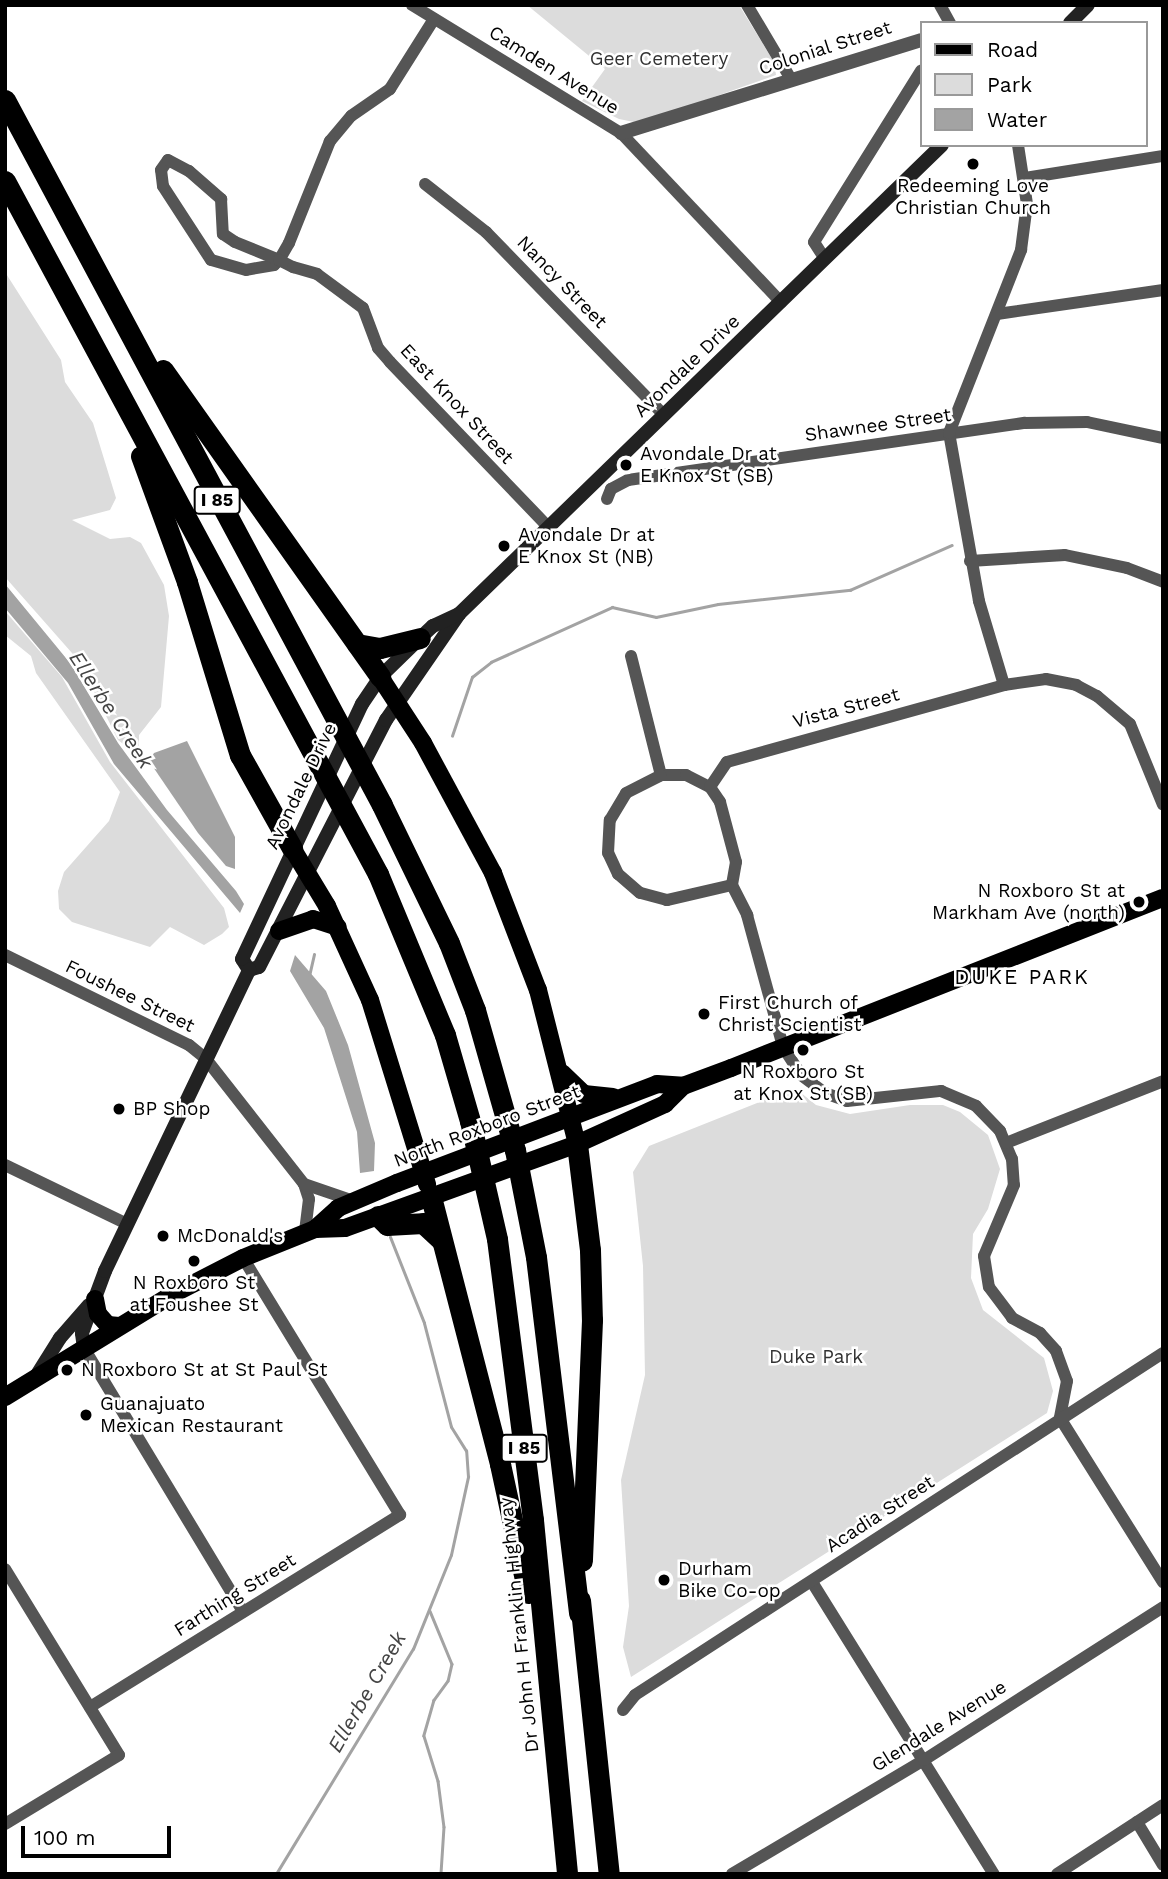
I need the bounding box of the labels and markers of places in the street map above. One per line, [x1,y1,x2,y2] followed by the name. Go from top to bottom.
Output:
[965,156,981,172] marker: Redeeming Love Christian Church
[895,175,1051,219] place label: Redeeming Love Christian Church
[640,443,777,487] place label: Avondale Dr at E Knox St (SB)
[618,457,634,473] marker: Avondale Dr at E Knox St (SB)
[518,524,655,568] place label: Avondale Dr at E Knox St (NB)
[496,538,512,554] marker: Avondale Dr at E Knox St (NB)
[931,880,1125,924] place label: N Roxboro St at Markham Ave (north)
[1131,894,1147,910] marker: N Roxboro St at Markham Ave (north)
[718,992,862,1036] place label: First Church of Christ Scientist
[696,1006,712,1022] marker: First Church of Christ Scientist
[795,1042,811,1058] marker: N Roxboro St at Knox St (SB)
[733,1061,873,1105] place label: N Roxboro St at Knox St (SB)
[133,1098,211,1120] place label: BP Shop
[111,1101,127,1117] marker: BP Shop
[177,1225,283,1247] place label: McDonald's
[155,1228,171,1244] marker: McDonald's
[186,1253,202,1269] marker: N Roxboro St at Foushee St
[130,1272,258,1316] place label: N Roxboro St at Foushee St
[81,1359,328,1381] place label: N Roxboro St at St Paul St
[59,1362,75,1378] marker: N Roxboro St at St Paul St
[100,1393,283,1437] place label: Guanajuato Mexican Restaurant
[78,1407,94,1423] marker: Guanajuato Mexican Restaurant
[678,1558,781,1602] place label: Durham Bike Co-op
[656,1572,672,1588] marker: Durham Bike Co-op

